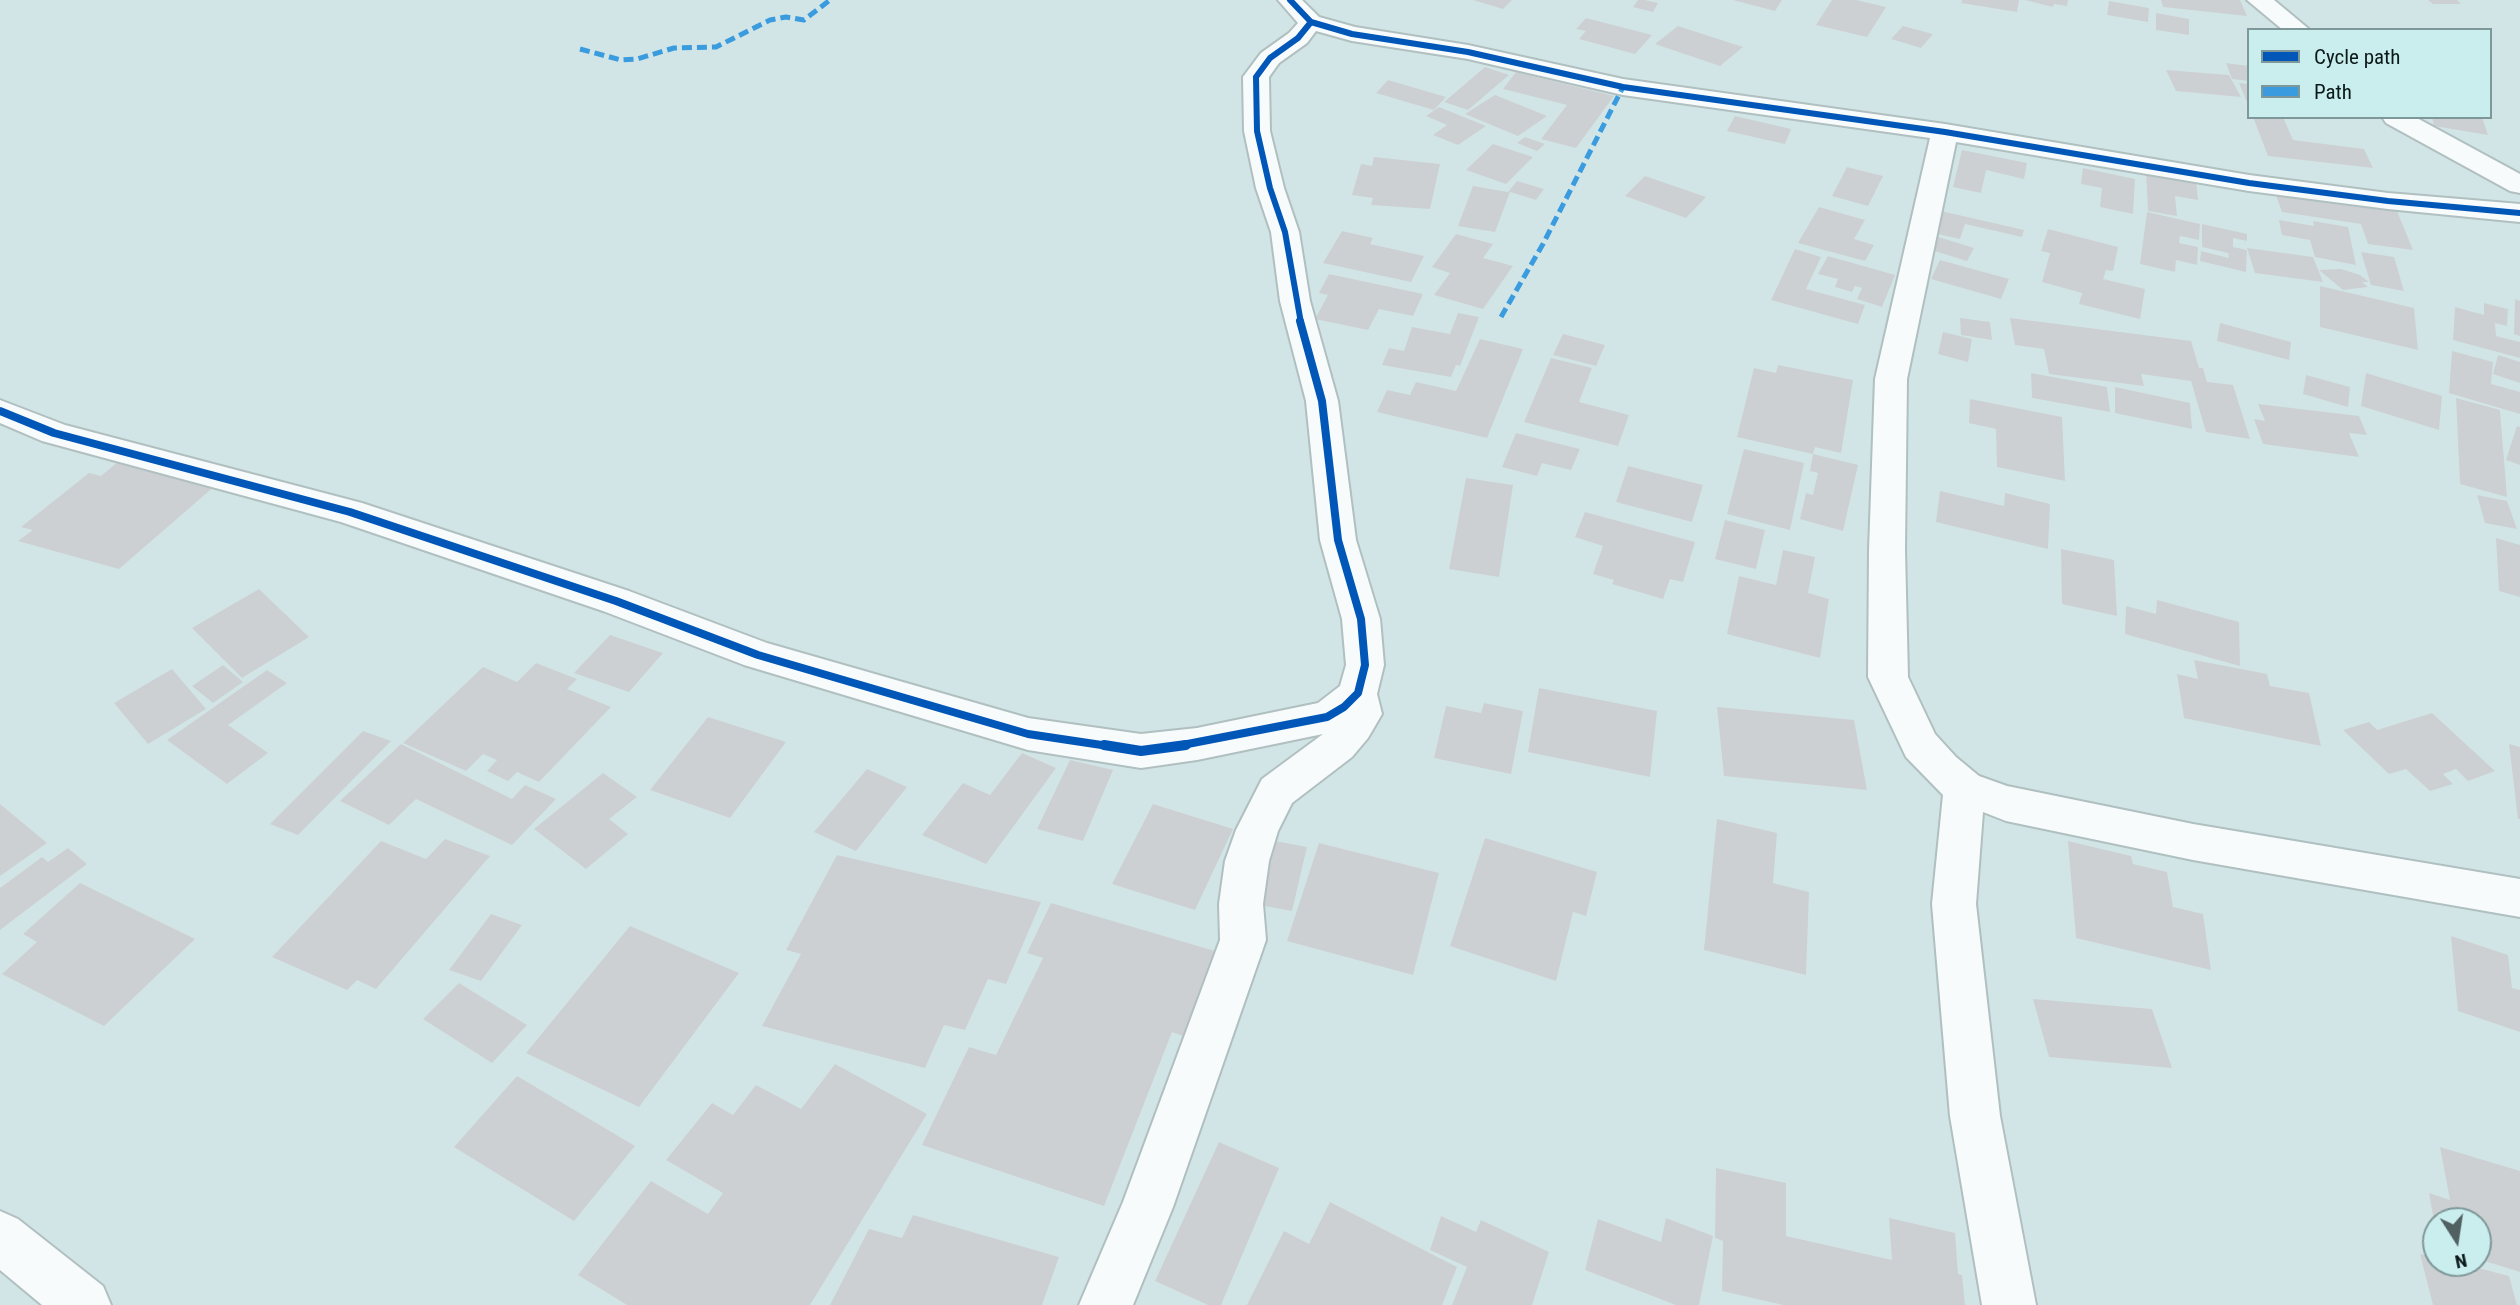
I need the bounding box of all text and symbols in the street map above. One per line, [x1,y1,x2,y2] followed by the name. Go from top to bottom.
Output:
[2247,28,2492,119] legend
[2314,45,2400,69] text: Cycle path
[2314,80,2352,104] text: Path
[2422,1207,2492,1277] north arrow
[2453,1249,2469,1274] text: N

